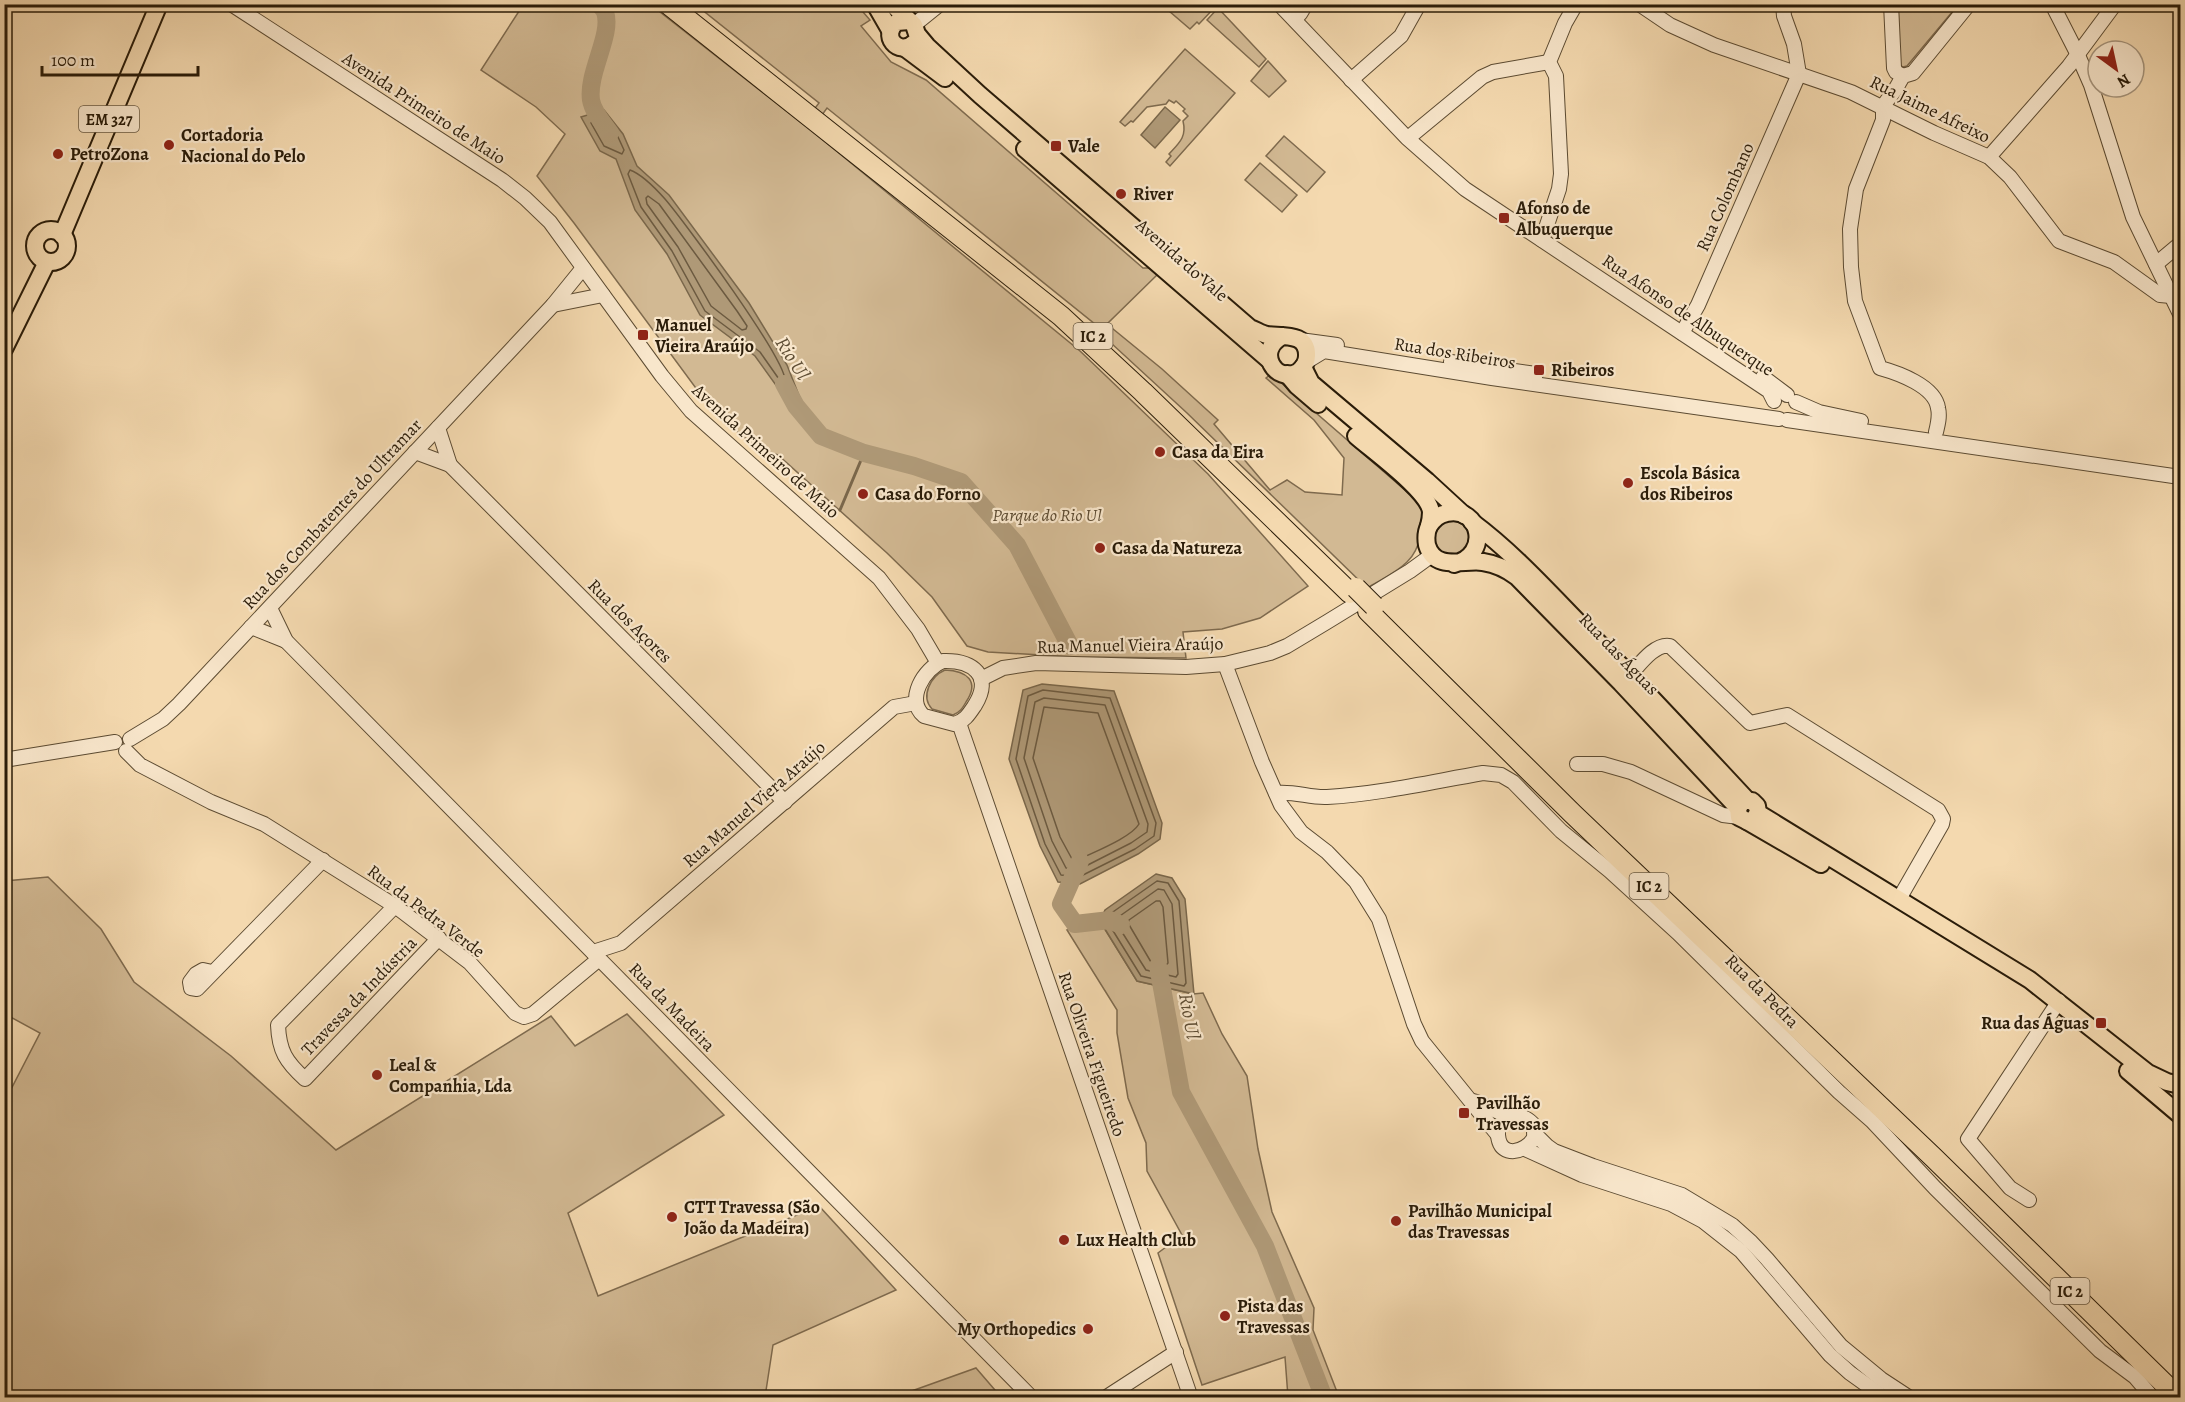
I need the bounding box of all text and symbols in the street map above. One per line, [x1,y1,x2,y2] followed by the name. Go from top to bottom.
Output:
[42,39,198,77] scale bar
[2086,39,2146,99] north arrow
[337,46,510,170] street label: Avenida Primeiro de Maio
[51,48,95,72] text: 100 m
[2112,68,2135,93] text: N
[1866,69,1994,149] street label: Rua Jaime Afreixo
[79,106,139,132] road number: EM 327
[181,123,306,168] place label: Cortadoria Nacional do Pelo
[1067,134,1100,158] place label: Vale
[162,138,176,152] marker: Cortadoria Nacional do Pelo
[1049,139,1063,153] marker: Vale
[1690,139,1760,255] street label: Rua Colombano
[70,142,149,166] place label: PetroZona
[51,147,65,161] marker: PetroZona
[1133,182,1174,206] place label: River
[1114,187,1128,201] marker: River
[1515,196,1613,241] place label: Afonso de Albuquerque
[1497,211,1511,225] marker: Afonso de Albuquerque
[1130,213,1233,307] street label: Avenida do Vale
[1597,248,1779,382] street label: Rua Afonso de Albuquerque
[654,313,754,358] place label: Manuel Vieira Araújo
[1074,323,1112,349] road number: IC 2
[636,328,650,342] marker: Manuel Vieira Araújo
[769,331,816,385] water label: Rio Ul
[1393,332,1517,374] street label: Rua dos Ribeiros
[1551,358,1614,382] place label: Ribeiros
[1532,363,1546,377] marker: Ribeiros
[686,378,845,524] street label: Avenida Primeiro de Maio
[237,413,427,615] street label: Rua dos Combatentes do Ultramar
[1172,440,1264,464] place label: Casa da Eira
[1153,445,1167,459] marker: Casa da Eira
[1640,461,1740,506] place label: Escola Básica dos Ribeiros
[1621,476,1635,490] marker: Escola Básica dos Ribeiros
[875,482,981,506] place label: Casa do Forno
[856,487,870,501] marker: Casa do Forno
[992,503,1102,527] park label: Parque do Rio Ul
[1112,536,1243,560] place label: Casa da Natureza
[1093,541,1107,555] marker: Casa da Natureza
[583,574,677,668] street label: Rua dos Açores
[1574,608,1664,700] street label: Rua das Águas
[1036,631,1224,659] street label: Rua Manuel Vieira Araújo
[678,735,830,873] street label: Rua Manuel Viera Araújo
[362,859,490,963] street label: Rua da Pedra Verde
[1630,873,1668,899] road number: IC 2
[296,931,423,1061] street label: Travessa da Indústria
[1720,949,1805,1034] street label: Rua da Pedra
[623,957,721,1057] street label: Rua da Madeira
[1053,968,1131,1140] street label: Rua Oliveira Figueiredo
[1172,991,1207,1041] water label: Rio Ul
[1981,1011,2089,1035] place label: Rua das Águas
[2094,1016,2108,1030] marker: Rua das Águas
[389,1053,512,1098] place label: Leal & Companhia, Lda
[370,1068,384,1082] marker: Leal & Companhia, Lda
[1476,1091,1549,1136] place label: Pavilhão Travessas
[1457,1106,1471,1120] marker: Pavilhão Travessas
[684,1195,820,1240] place label: CTT Travessa (São João da Madeira)
[1408,1199,1552,1244] place label: Pavilhão Municipal das Travessas
[665,1210,679,1224] marker: CTT Travessa (São João da Madeira)
[1389,1214,1403,1228] marker: Pavilhão Municipal das Travessas
[1076,1228,1196,1252] place label: Lux Health Club
[1057,1233,1071,1247] marker: Lux Health Club
[2050,1278,2090,1304] road number: IC 2
[1237,1294,1310,1339] place label: Pista das Travessas
[1218,1309,1232,1323] marker: Pista das Travessas
[957,1317,1076,1341] place label: My Orthopedics
[1081,1322,1095,1336] marker: My Orthopedics

